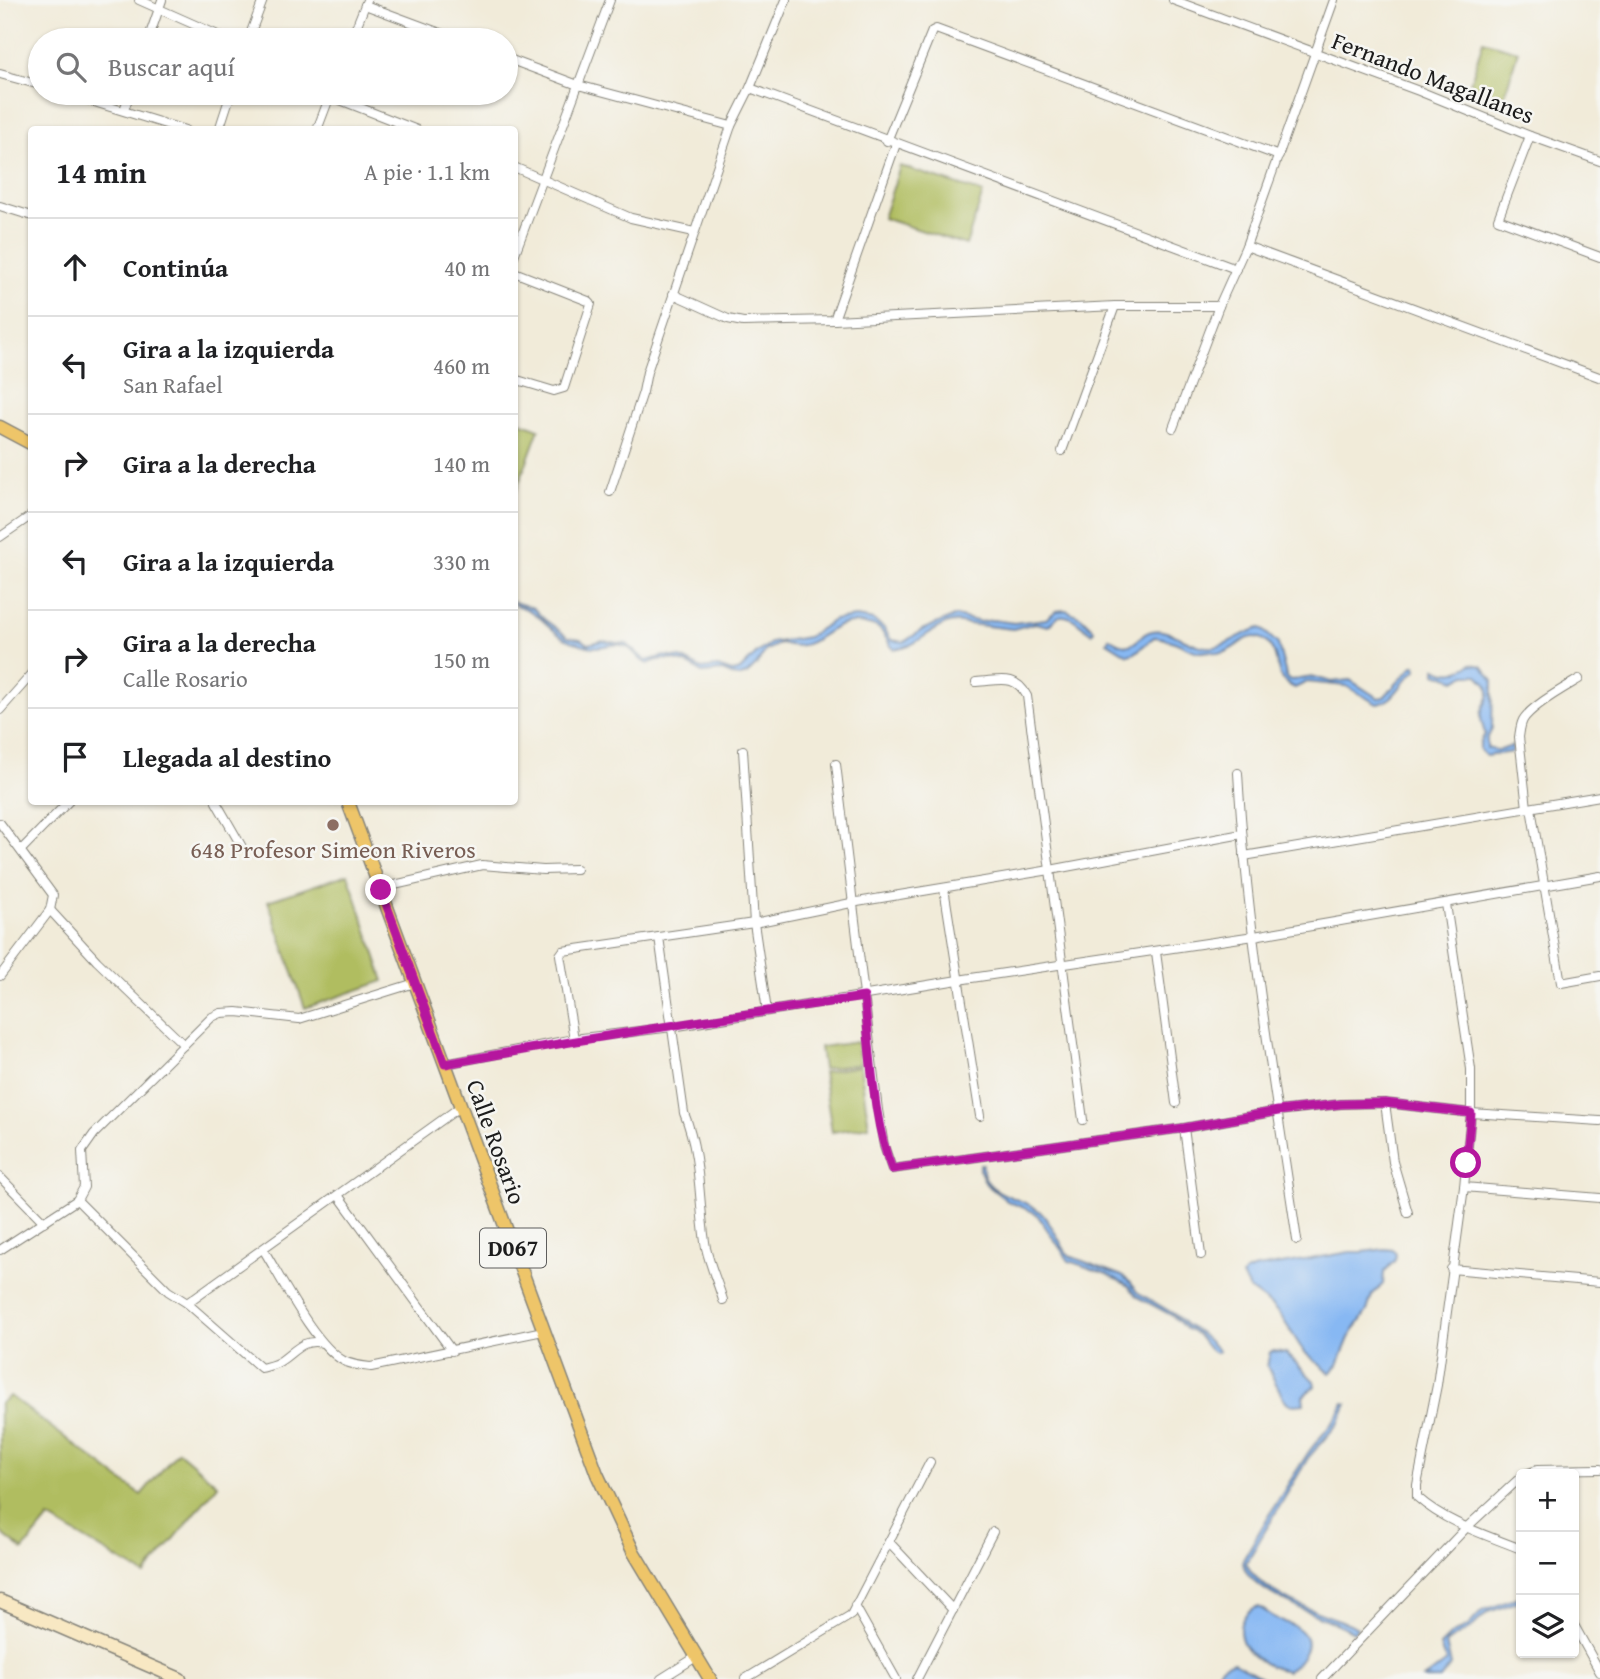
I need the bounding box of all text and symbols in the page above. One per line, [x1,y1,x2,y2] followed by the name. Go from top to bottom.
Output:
[1327,23,1539,132] street label: Fernando Magallanes
[28,28,518,105] search box
[108,47,235,86] text: Buscar aquí
[52,48,90,86] icon: search
[56,150,146,194] text: 14 min
[364,155,490,188] text: A pie · 1.1 km
[56,248,94,286] icon: ahead
[123,248,228,287] text: Continúa
[444,251,490,284] text: 40 m
[123,329,334,368] text: Gira a la izquierda
[56,346,94,384] icon: left
[433,349,490,382] text: 460 m
[123,368,223,401] text: San Rafael
[56,444,94,482] icon: right
[123,444,316,483] text: Gira a la derecha
[433,447,490,480] text: 140 m
[56,542,94,580] icon: left
[123,542,334,581] text: Gira a la izquierda
[433,545,490,578] text: 330 m
[123,623,316,662] text: Gira a la derecha
[56,640,94,678] icon: right
[433,643,490,676] text: 150 m
[123,662,248,695] text: Calle Rosario
[56,738,94,776] icon: arrive
[123,738,331,777] text: Llegada al destino
[325,817,341,833] marker: 648 Profesor Simeon Riveros
[190,832,476,867] place label: 648 Profesor Simeon Riveros
[365,874,396,905] route end
[458,1075,535,1209] street label: Calle Rosario
[1450,1147,1481,1178] route start
[480,1228,546,1268] road number: D067
[1516,1469,1579,1658] map controls
[1516,1469,1579,1532] button: +
[1516,1532,1579,1595] button: −
[1516,1595,1579,1658] button: layers

